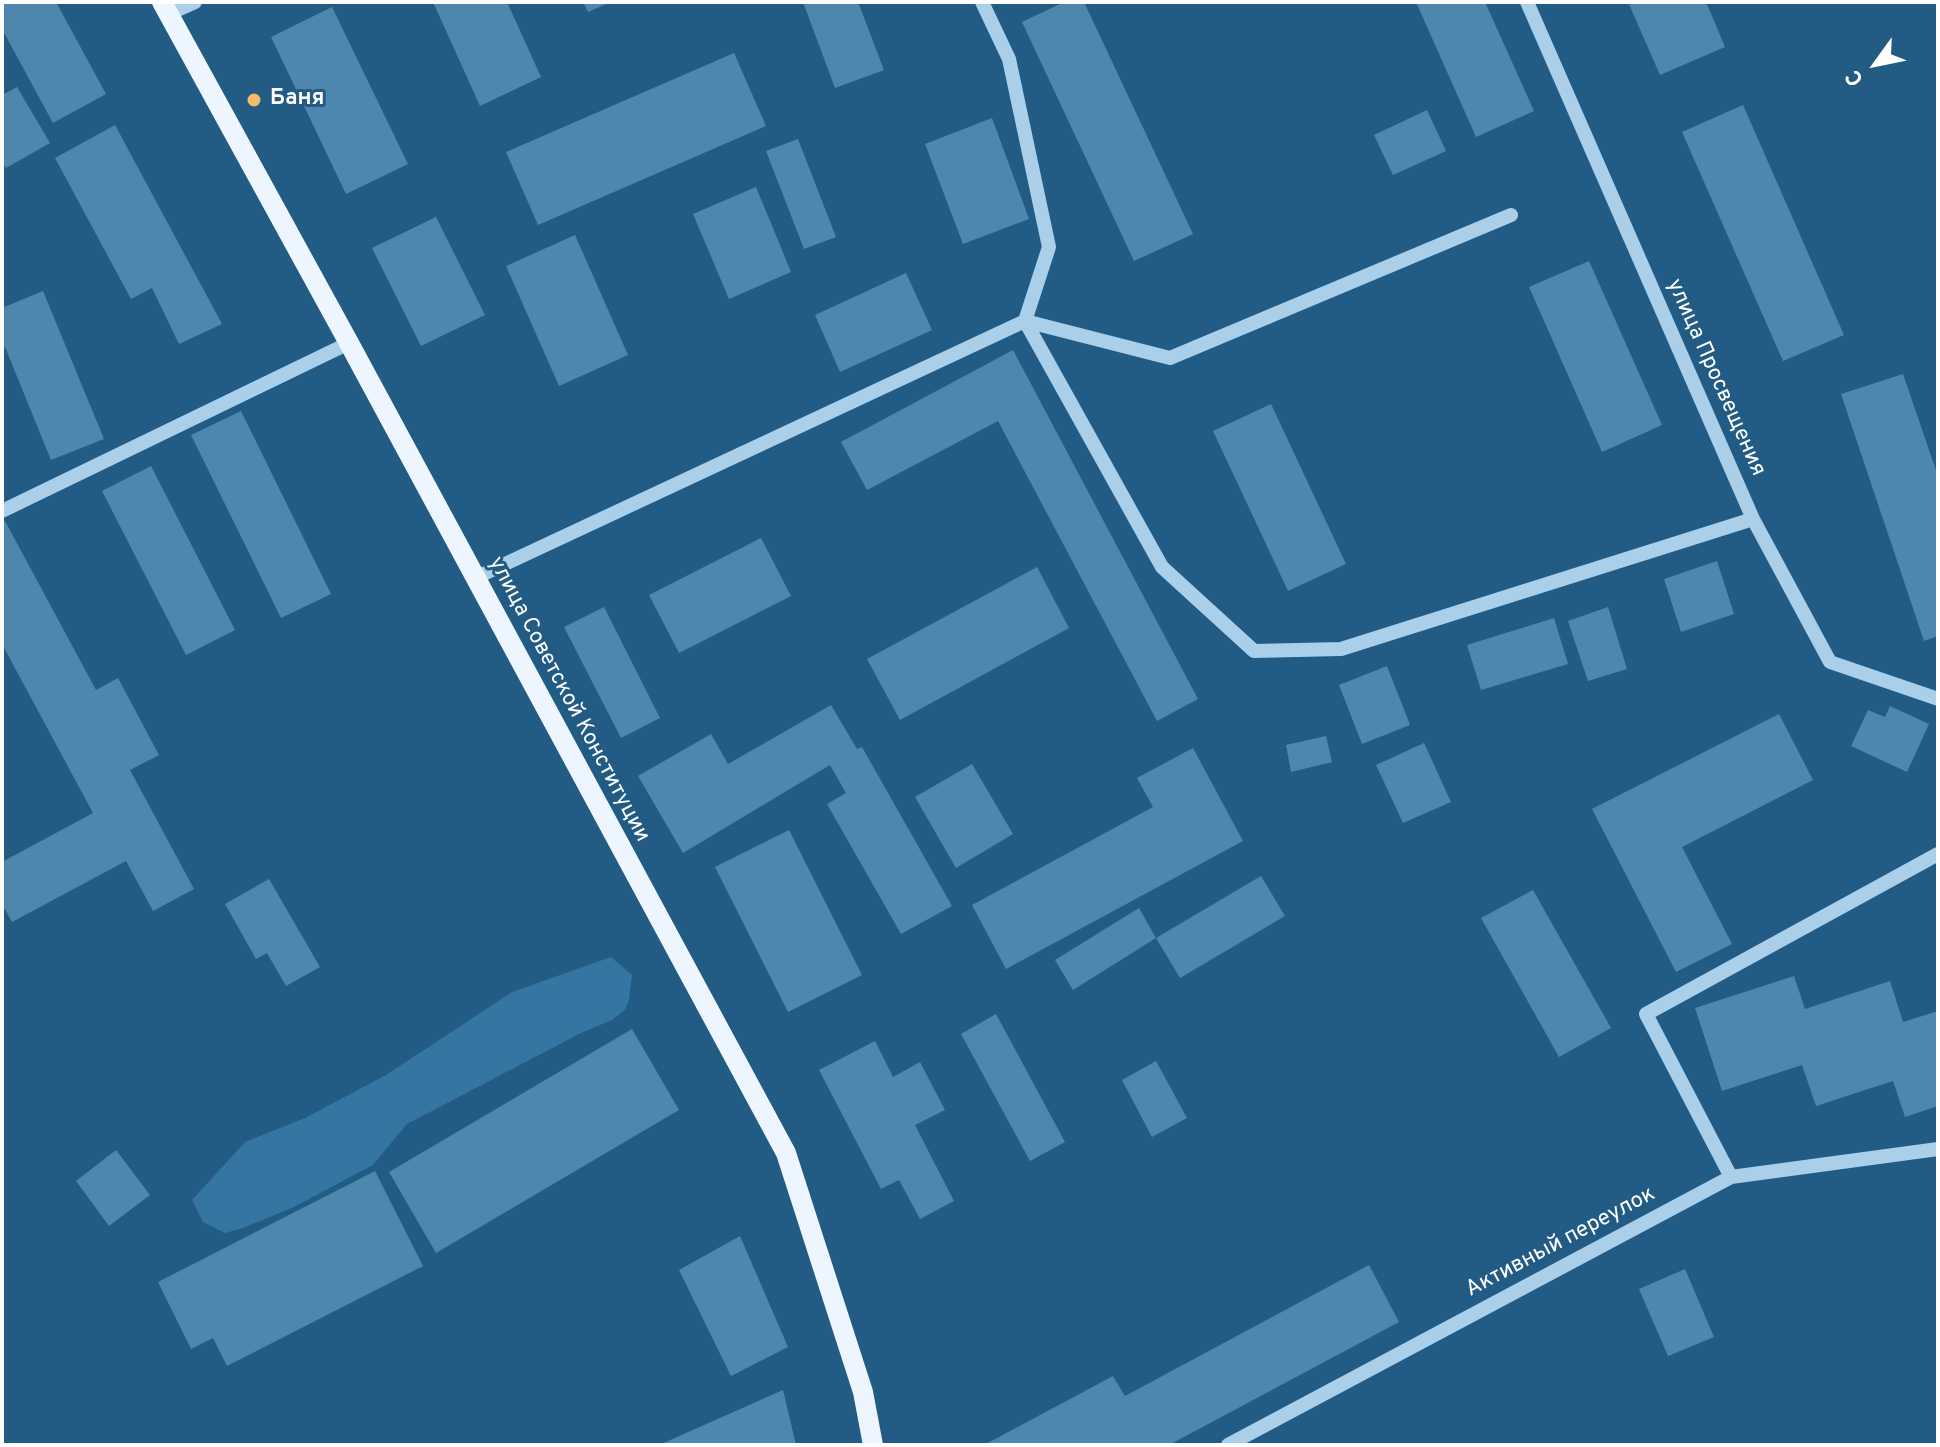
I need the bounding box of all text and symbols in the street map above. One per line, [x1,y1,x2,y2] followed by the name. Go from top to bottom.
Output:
[1836,24,1916,104] north arrow
[1840,64,1871,91] text: С
[270,87,324,113] place label: Баня
[245,91,263,109] marker: Баня
[1660,275,1770,481] street label: улица Просвещения
[481,553,655,847] street label: улица Советской Конституции
[1462,1182,1660,1304] street label: Активный переулок

